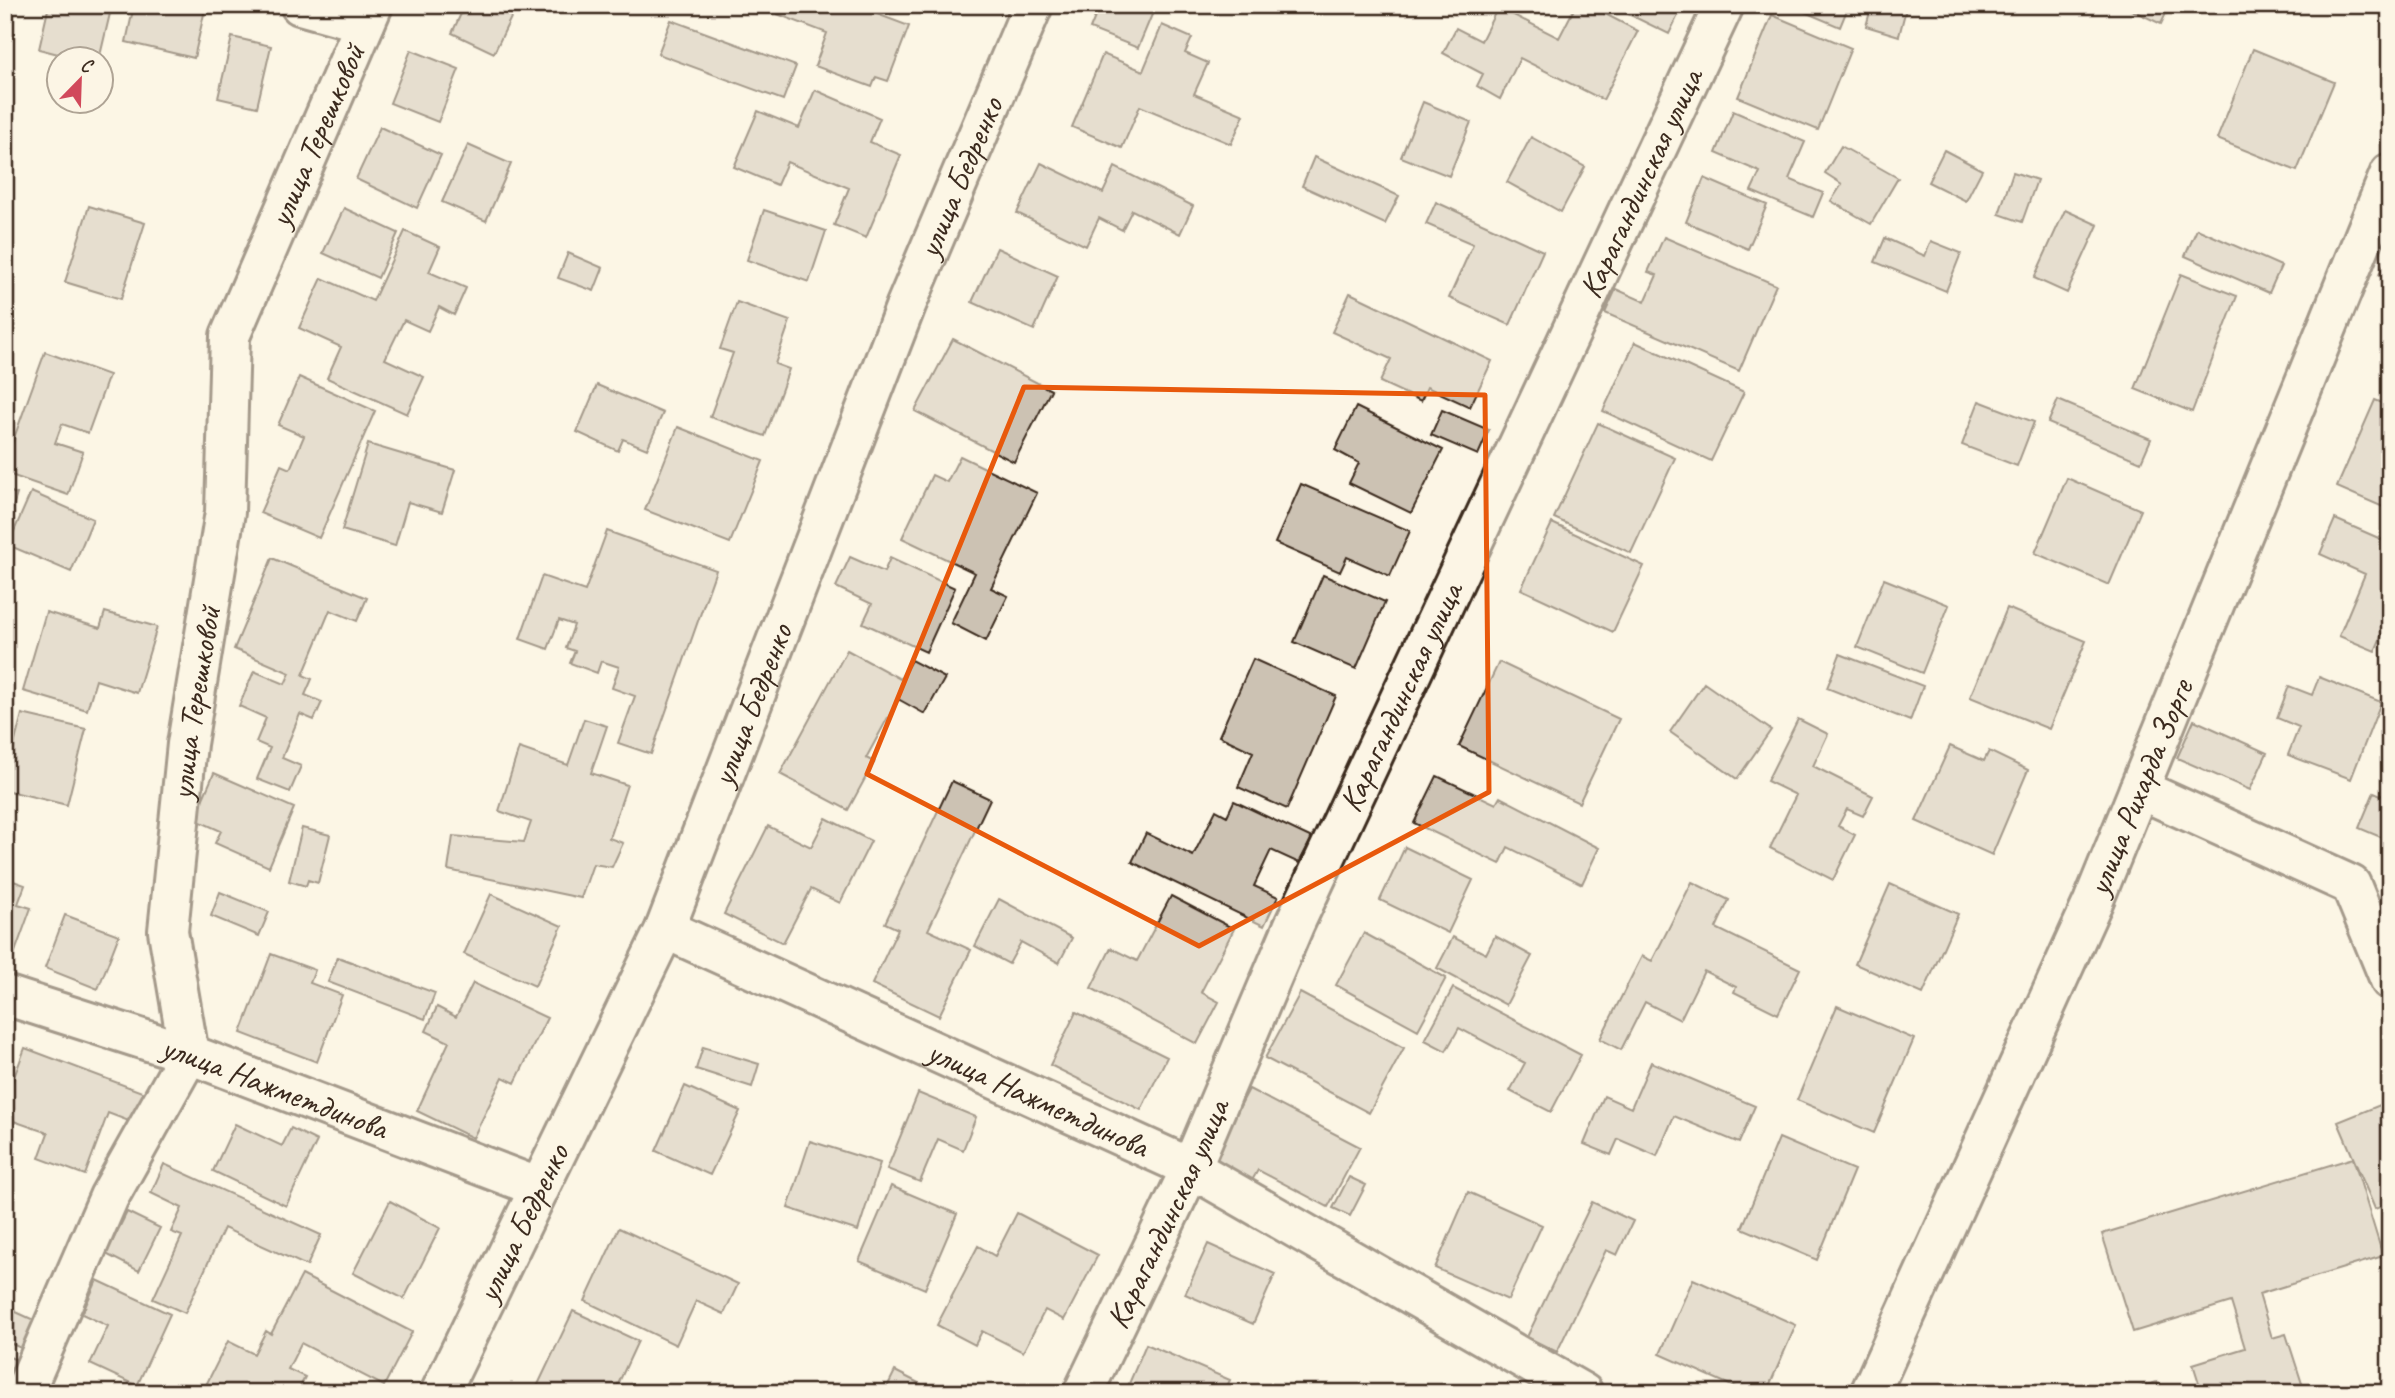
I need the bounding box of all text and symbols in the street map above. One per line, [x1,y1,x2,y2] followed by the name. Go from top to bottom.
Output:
[258,35,376,235] street label: улица Терешковой
[46,46,116,116] north arrow
[77,52,98,79] text: С
[1569,60,1713,305] street label: Карагандинская улица
[907,90,1013,266] street label: улица Бедренко
[1329,574,1473,818] street label: Карагандинская улица
[160,601,231,804] street label: улица Терешковой
[701,617,802,794] street label: улица Бедренко
[2076,671,2203,903] street label: улица Рихарда Зорге
[155,1025,395,1149] street label: улица Нажметдинова
[919,1029,1157,1168] street label: улица Нажметдинова
[1096,1091,1240,1335] street label: Карагандинская улица
[466,1136,579,1310] street label: улица Бедренко

